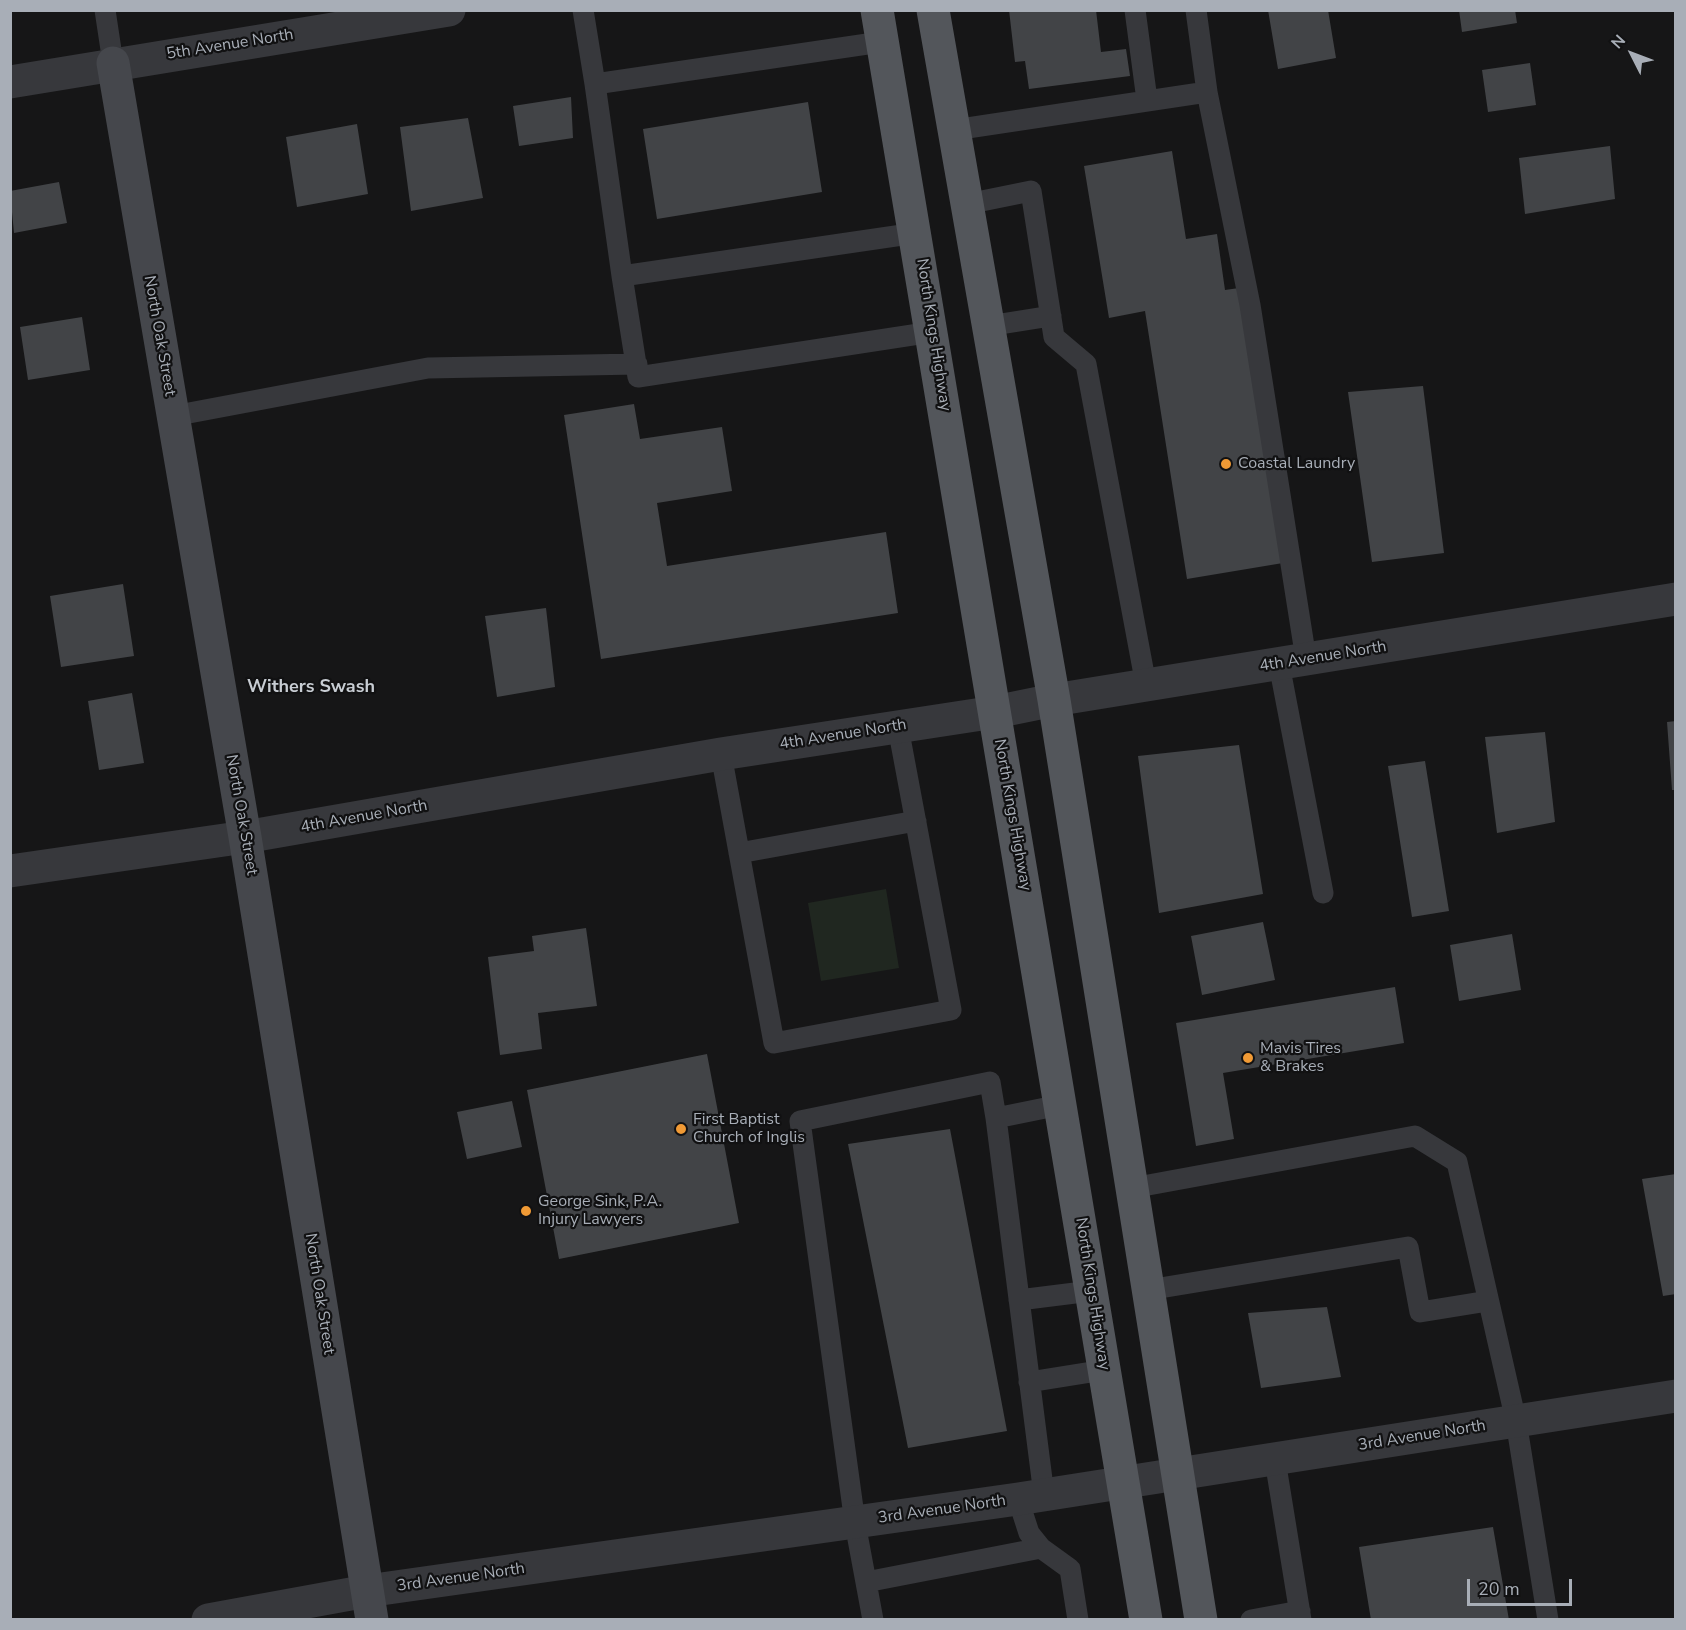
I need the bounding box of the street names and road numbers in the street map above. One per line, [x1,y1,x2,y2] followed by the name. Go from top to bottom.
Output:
[165,25,295,65] street label: 5th Avenue North
[911,258,955,412] street label: North Kings Highway
[139,274,179,398] street label: North Oak Street
[1258,637,1388,677] street label: 4th Avenue North
[778,715,908,755] street label: 4th Avenue North
[989,738,1035,892] street label: North Kings Highway
[221,753,261,877] street label: North Oak Street
[299,796,429,838] street label: 4th Avenue North
[1070,1217,1114,1371] street label: North Kings Highway
[300,1232,338,1356] street label: North Oak Street
[1357,1416,1487,1456] street label: 3rd Avenue North
[877,1492,1007,1528] street label: 3rd Avenue North
[396,1560,526,1596] street label: 3rd Avenue North

